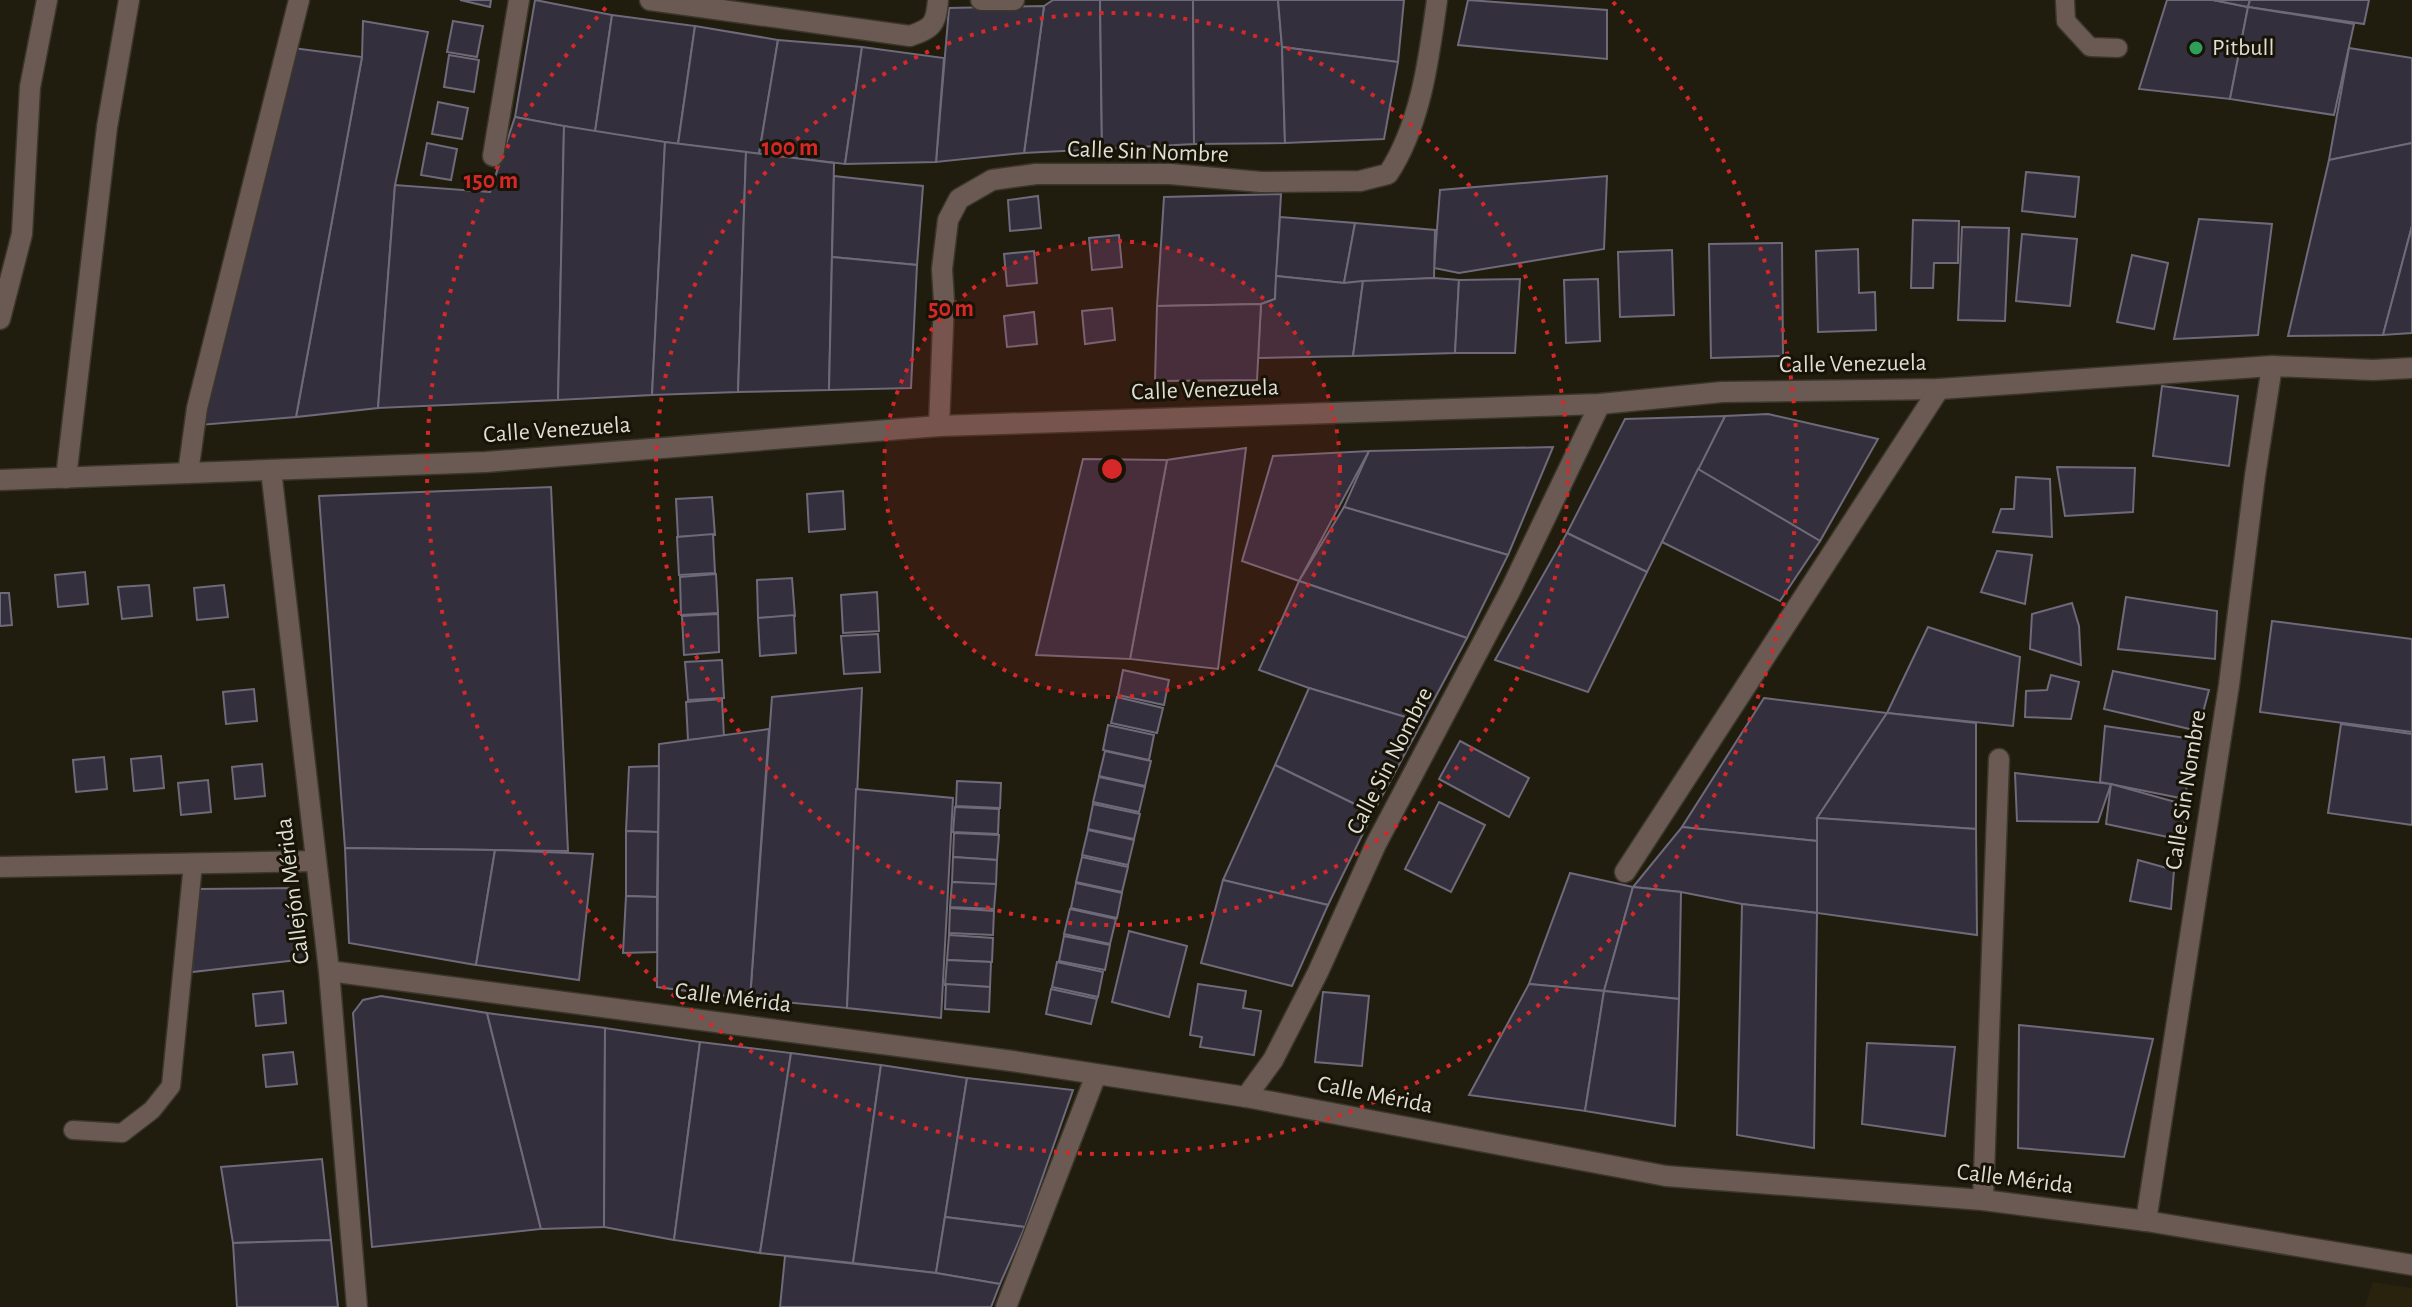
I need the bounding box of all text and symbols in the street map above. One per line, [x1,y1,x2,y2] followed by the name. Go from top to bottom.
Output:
[2212,36,2274,60] place label: Pitbull
[2187,39,2205,57] marker: Pitbull
[762,136,818,160] text: 100 m
[1067,137,1229,167] street label: Calle Sin Nombre
[464,169,518,193] text: 150 m
[928,297,974,321] text: 50 m
[1779,351,1927,377] street label: Calle Venezuela
[1131,375,1279,405] street label: Calle Venezuela
[483,413,631,447] street label: Calle Venezuela
[1098,455,1126,483] centre of rings
[1343,684,1437,838] street label: Calle Sin Nombre
[2162,708,2210,872] street label: Calle Sin Nombre
[272,816,314,966] street label: Callejón Mérida
[673,979,793,1017] street label: Calle Mérida
[1315,1072,1435,1118] street label: Calle Mérida
[1955,1160,2075,1198] street label: Calle Mérida

